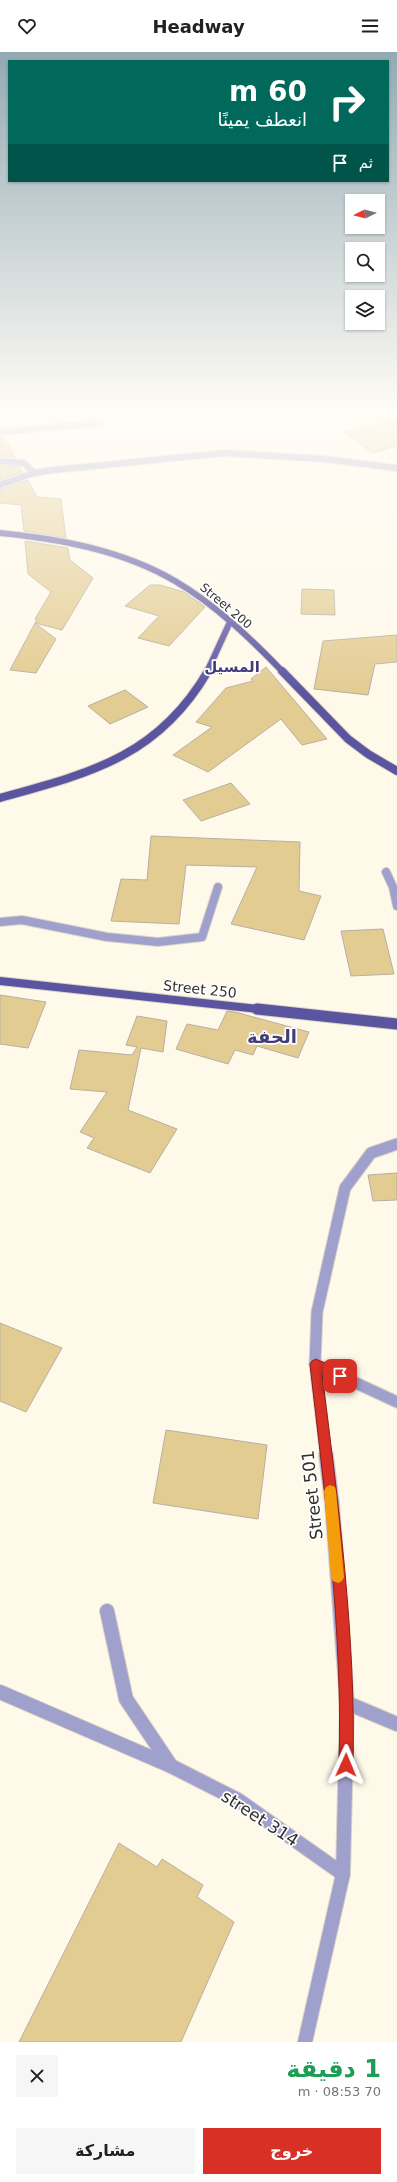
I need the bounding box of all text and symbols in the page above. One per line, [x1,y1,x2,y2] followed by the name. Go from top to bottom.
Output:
[16,15,38,37] icon: heart
[359,15,381,37] icon: menu
[152,16,245,37] text: Headway
[229,75,307,108] text: 60 m
[321,76,373,128] icon: right
[217,109,307,130] text: انعطف يمينًا
[329,152,351,174] icon: arrive
[359,154,373,172] text: ثم
[345,194,385,234] north arrow
[345,194,385,330] map controls
[345,242,385,282] button: search
[345,290,385,330] button: layers
[197,580,255,632] street label: Street 200
[204,658,260,676] district label: المسيل
[163,977,237,1001] street label: Street 250
[247,1026,297,1047] district label: الحفة
[323,1359,357,1393] pin
[329,1365,351,1387] icon: arrive
[297,1449,327,1541] street label: Street 501
[325,1744,367,1786] position arrow
[218,1786,302,1850] street label: street 314
[16,2055,58,2097] button: close
[286,2055,381,2083] text: 1 دقيقة
[298,2084,381,2099] text: 70 m · 08:53
[16,2128,195,2174] button: مشاركة
[203,2128,381,2174] button: خروج

